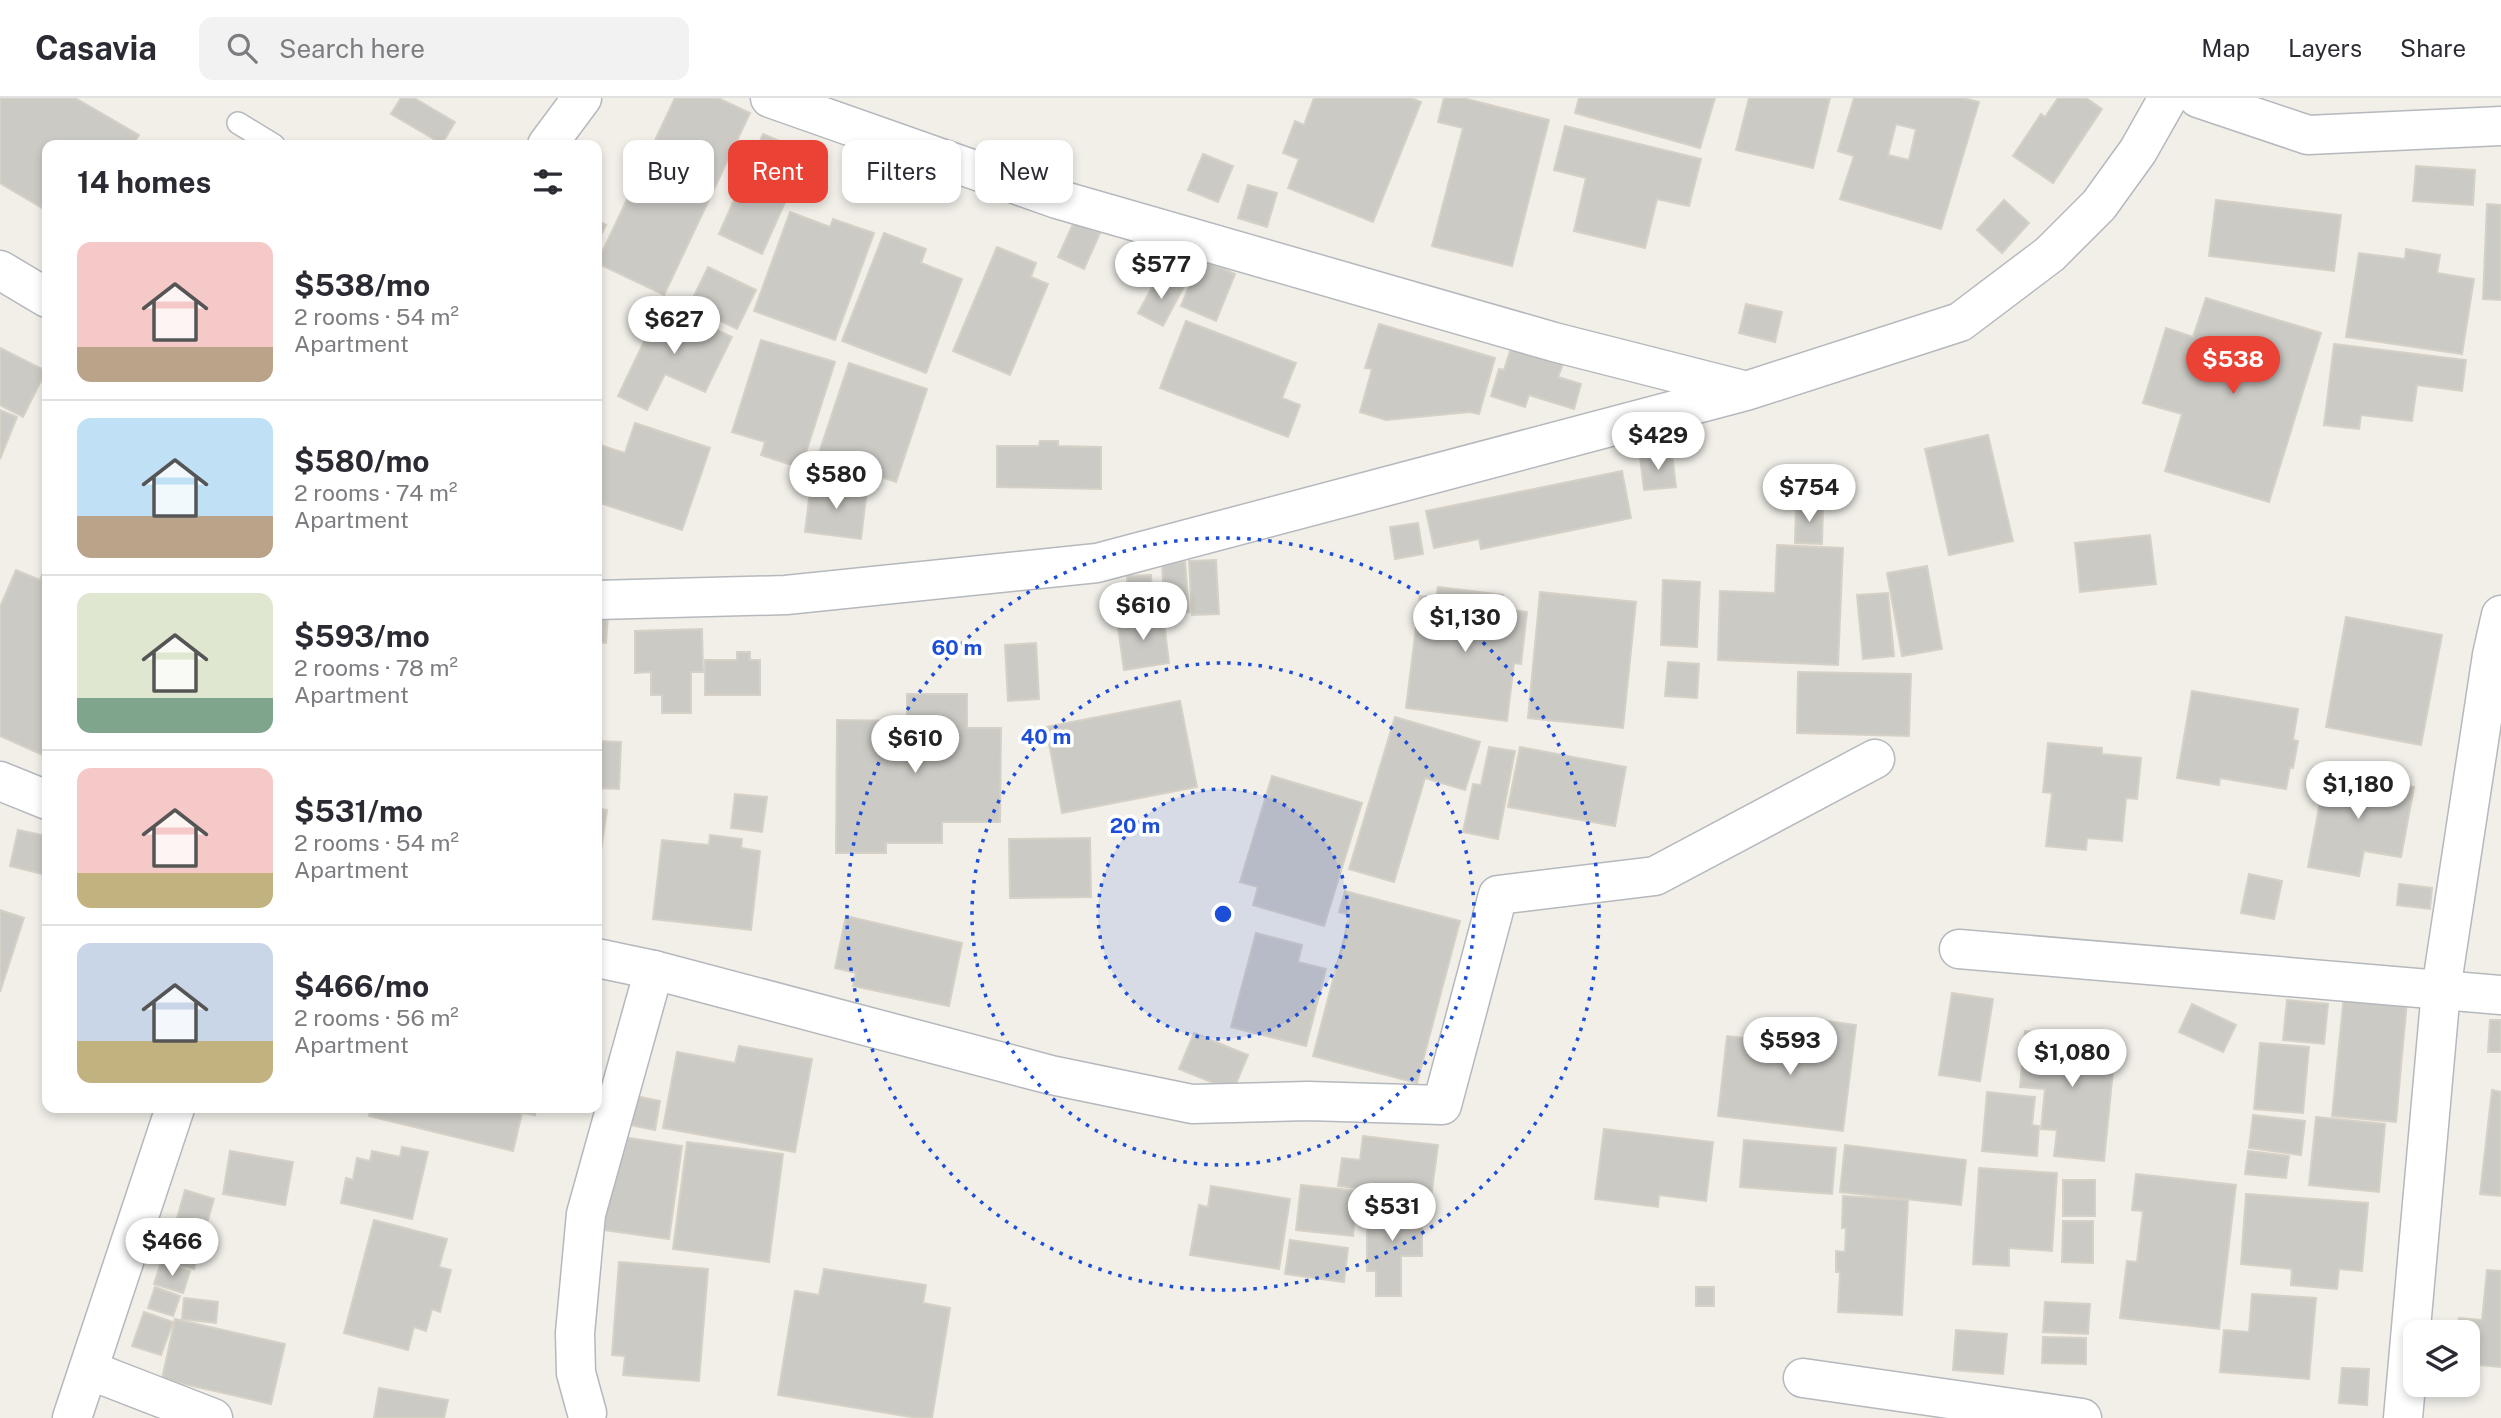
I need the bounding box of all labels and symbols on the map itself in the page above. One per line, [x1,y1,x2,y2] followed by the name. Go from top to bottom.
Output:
[1120,242,1202,301] pin: $577
[633,296,715,356] pin: $627
[2192,336,2274,396] pin: $538
[1617,412,1699,472] pin: $429
[795,452,877,511] pin: $580
[1768,464,1850,524] pin: $754
[1102,582,1184,642] pin: $610
[1408,594,1522,654] pin: $1,130
[932,635,982,660] text: 60 m
[874,716,956,775] pin: $610
[1021,724,1071,749] text: 40 m
[2301,762,2415,821] pin: $1,180
[1110,813,1160,838] text: 20 m
[1211,902,1235,926] centre of rings
[1749,1018,1831,1077] pin: $593
[2015,1030,2129,1089] pin: $1,080
[1351,1184,1433,1243] pin: $531
[131,1218,213,1278] pin: $466

